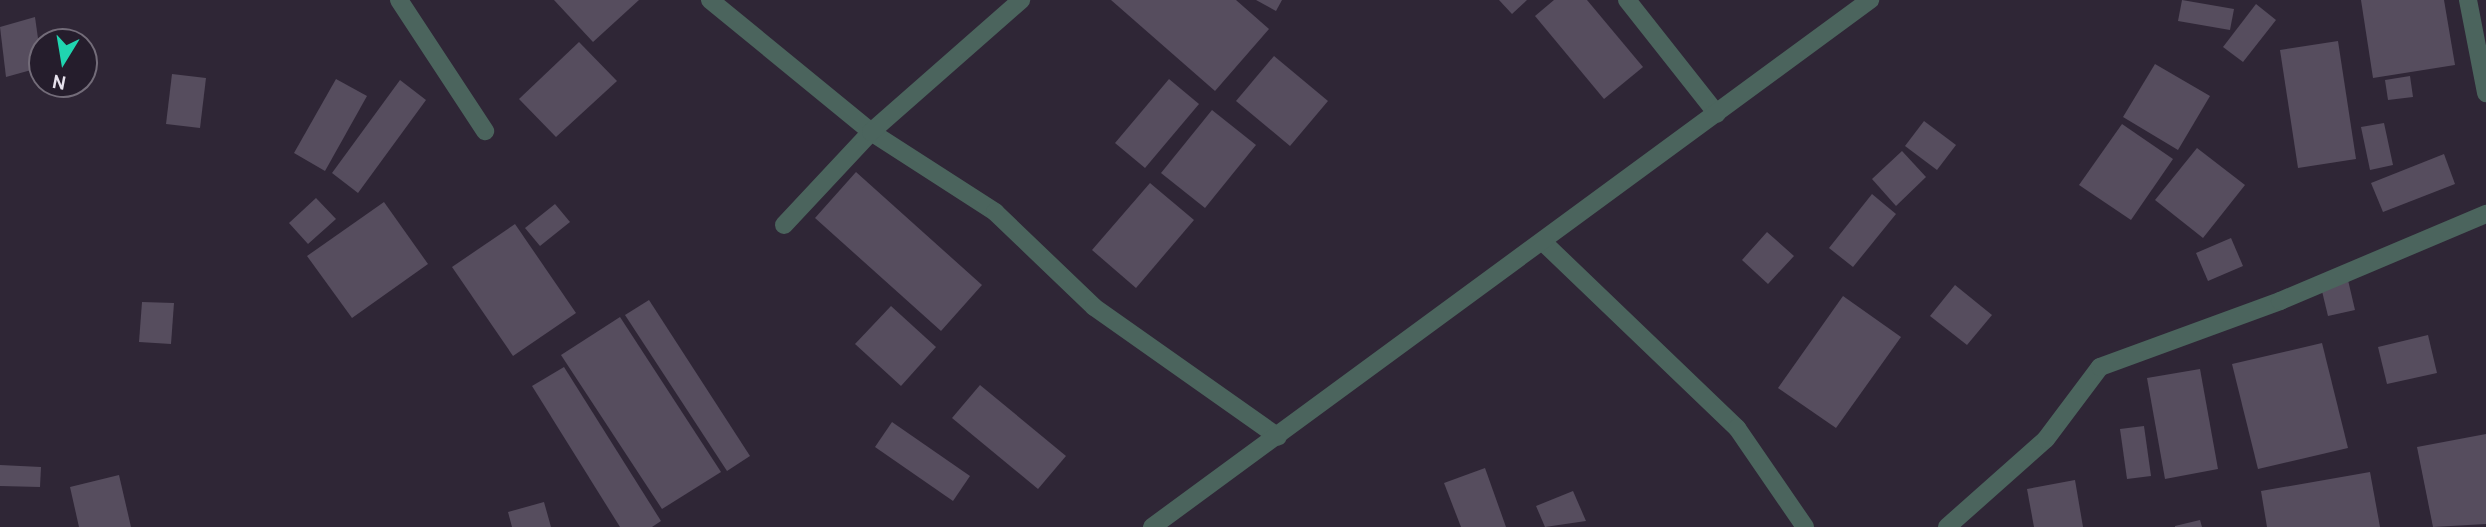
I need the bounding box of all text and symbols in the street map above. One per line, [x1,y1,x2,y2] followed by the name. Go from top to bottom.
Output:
[28,28,98,98] north arrow
[50,70,68,95] text: N

